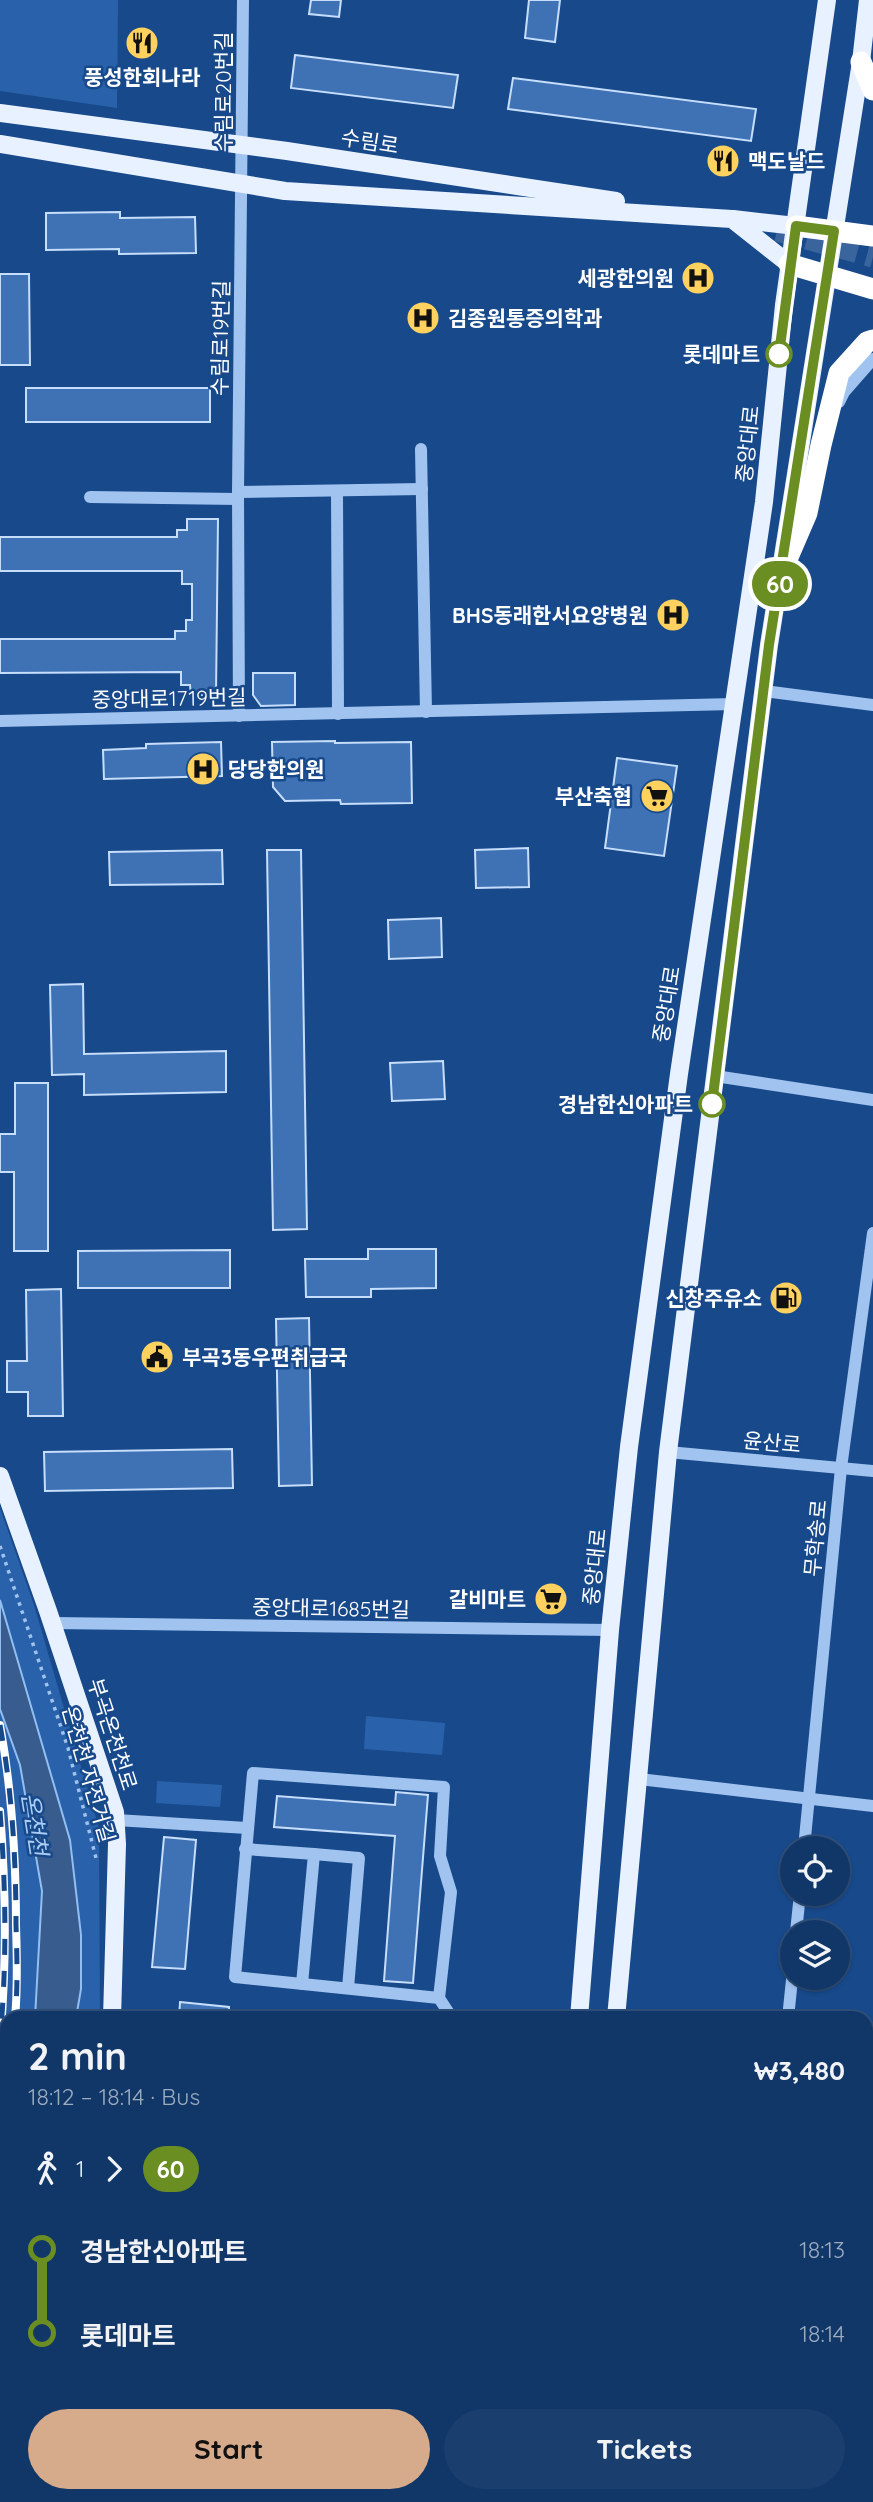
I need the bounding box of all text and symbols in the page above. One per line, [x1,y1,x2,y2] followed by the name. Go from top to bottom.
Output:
[123,24,161,62] restaurant icon: 풍성한회나라
[210,32,236,152] street label: 수림로20번길
[84,64,201,90] place label: 풍성한회나라
[339,124,401,158] street label: 수림로
[704,142,742,180] restaurant icon: 맥도날드
[748,148,825,174] place label: 맥도날드
[679,259,717,297] hospital icon: 세광한의원
[577,265,674,291] place label: 세광한의원
[206,280,234,396] street label: 수림로19번길
[404,299,442,337] hospital icon: 김종원통증의학과
[448,305,603,331] place label: 김종원통증의학과
[683,341,760,367] place label: 롯데마트
[766,341,792,367] marker: 롯데마트
[730,404,764,484] street label: 중앙대로
[748,561,812,607] line badge: 60
[766,569,794,599] text: 60
[654,596,692,634] hospital icon: BHS동래한서요양병원
[452,602,648,628] place label: BHS동래한서요양병원
[91,684,247,712] street label: 중앙대로1719번길
[184,750,222,788] hospital icon: 당당한의원
[228,756,325,782] place label: 당당한의원
[638,777,676,815] supermarket icon: 부산축협
[555,783,632,809] place label: 부산축협
[647,964,685,1044] street label: 중앙대로
[558,1091,693,1117] place label: 경남한신아파트
[699,1091,725,1117] marker: 경남한신아파트
[767,1279,805,1317] fuel station icon: 신창주유소
[665,1285,762,1311] place label: 신창주유소
[138,1338,176,1376] public building icon: 부곡3동우편취급국
[182,1344,348,1370] place label: 부곡3동우편취급국
[742,1427,802,1457] street label: 윤산로
[799,1498,831,1578] street label: 무학송로
[577,1527,611,1607] street label: 중앙대로
[532,1580,570,1618] supermarket icon: 갈비마트
[449,1586,526,1612] place label: 갈비마트
[252,1594,410,1622] street label: 중앙대로1685번길
[83,1675,143,1793] street label: 부곡온천천로
[57,1703,121,1845] street label: 온천천 자전거길
[16,1790,55,1860] water label: 온천천
[780,1836,850,1990] map controls
[780,1836,850,1906] button: locate
[780,1920,850,1990] button: layers
[28,2032,127,2080] text: 2 min
[754,2054,845,2087] text: ₩3,480
[28,2082,200,2111] text: 18:12 – 18:14 · Bus
[28,2150,66,2188] icon: walk
[95,2150,133,2188] icon: forward
[76,2154,85,2183] text: 1
[157,2154,185,2184] text: 60
[80,2235,247,2268] text: 경남한신아파트
[799,2235,845,2264] text: 18:13
[80,2319,176,2352] text: 롯데마트
[799,2319,845,2348] text: 18:14
[28,2409,430,2489] button: Start
[444,2409,845,2489] button: Tickets

